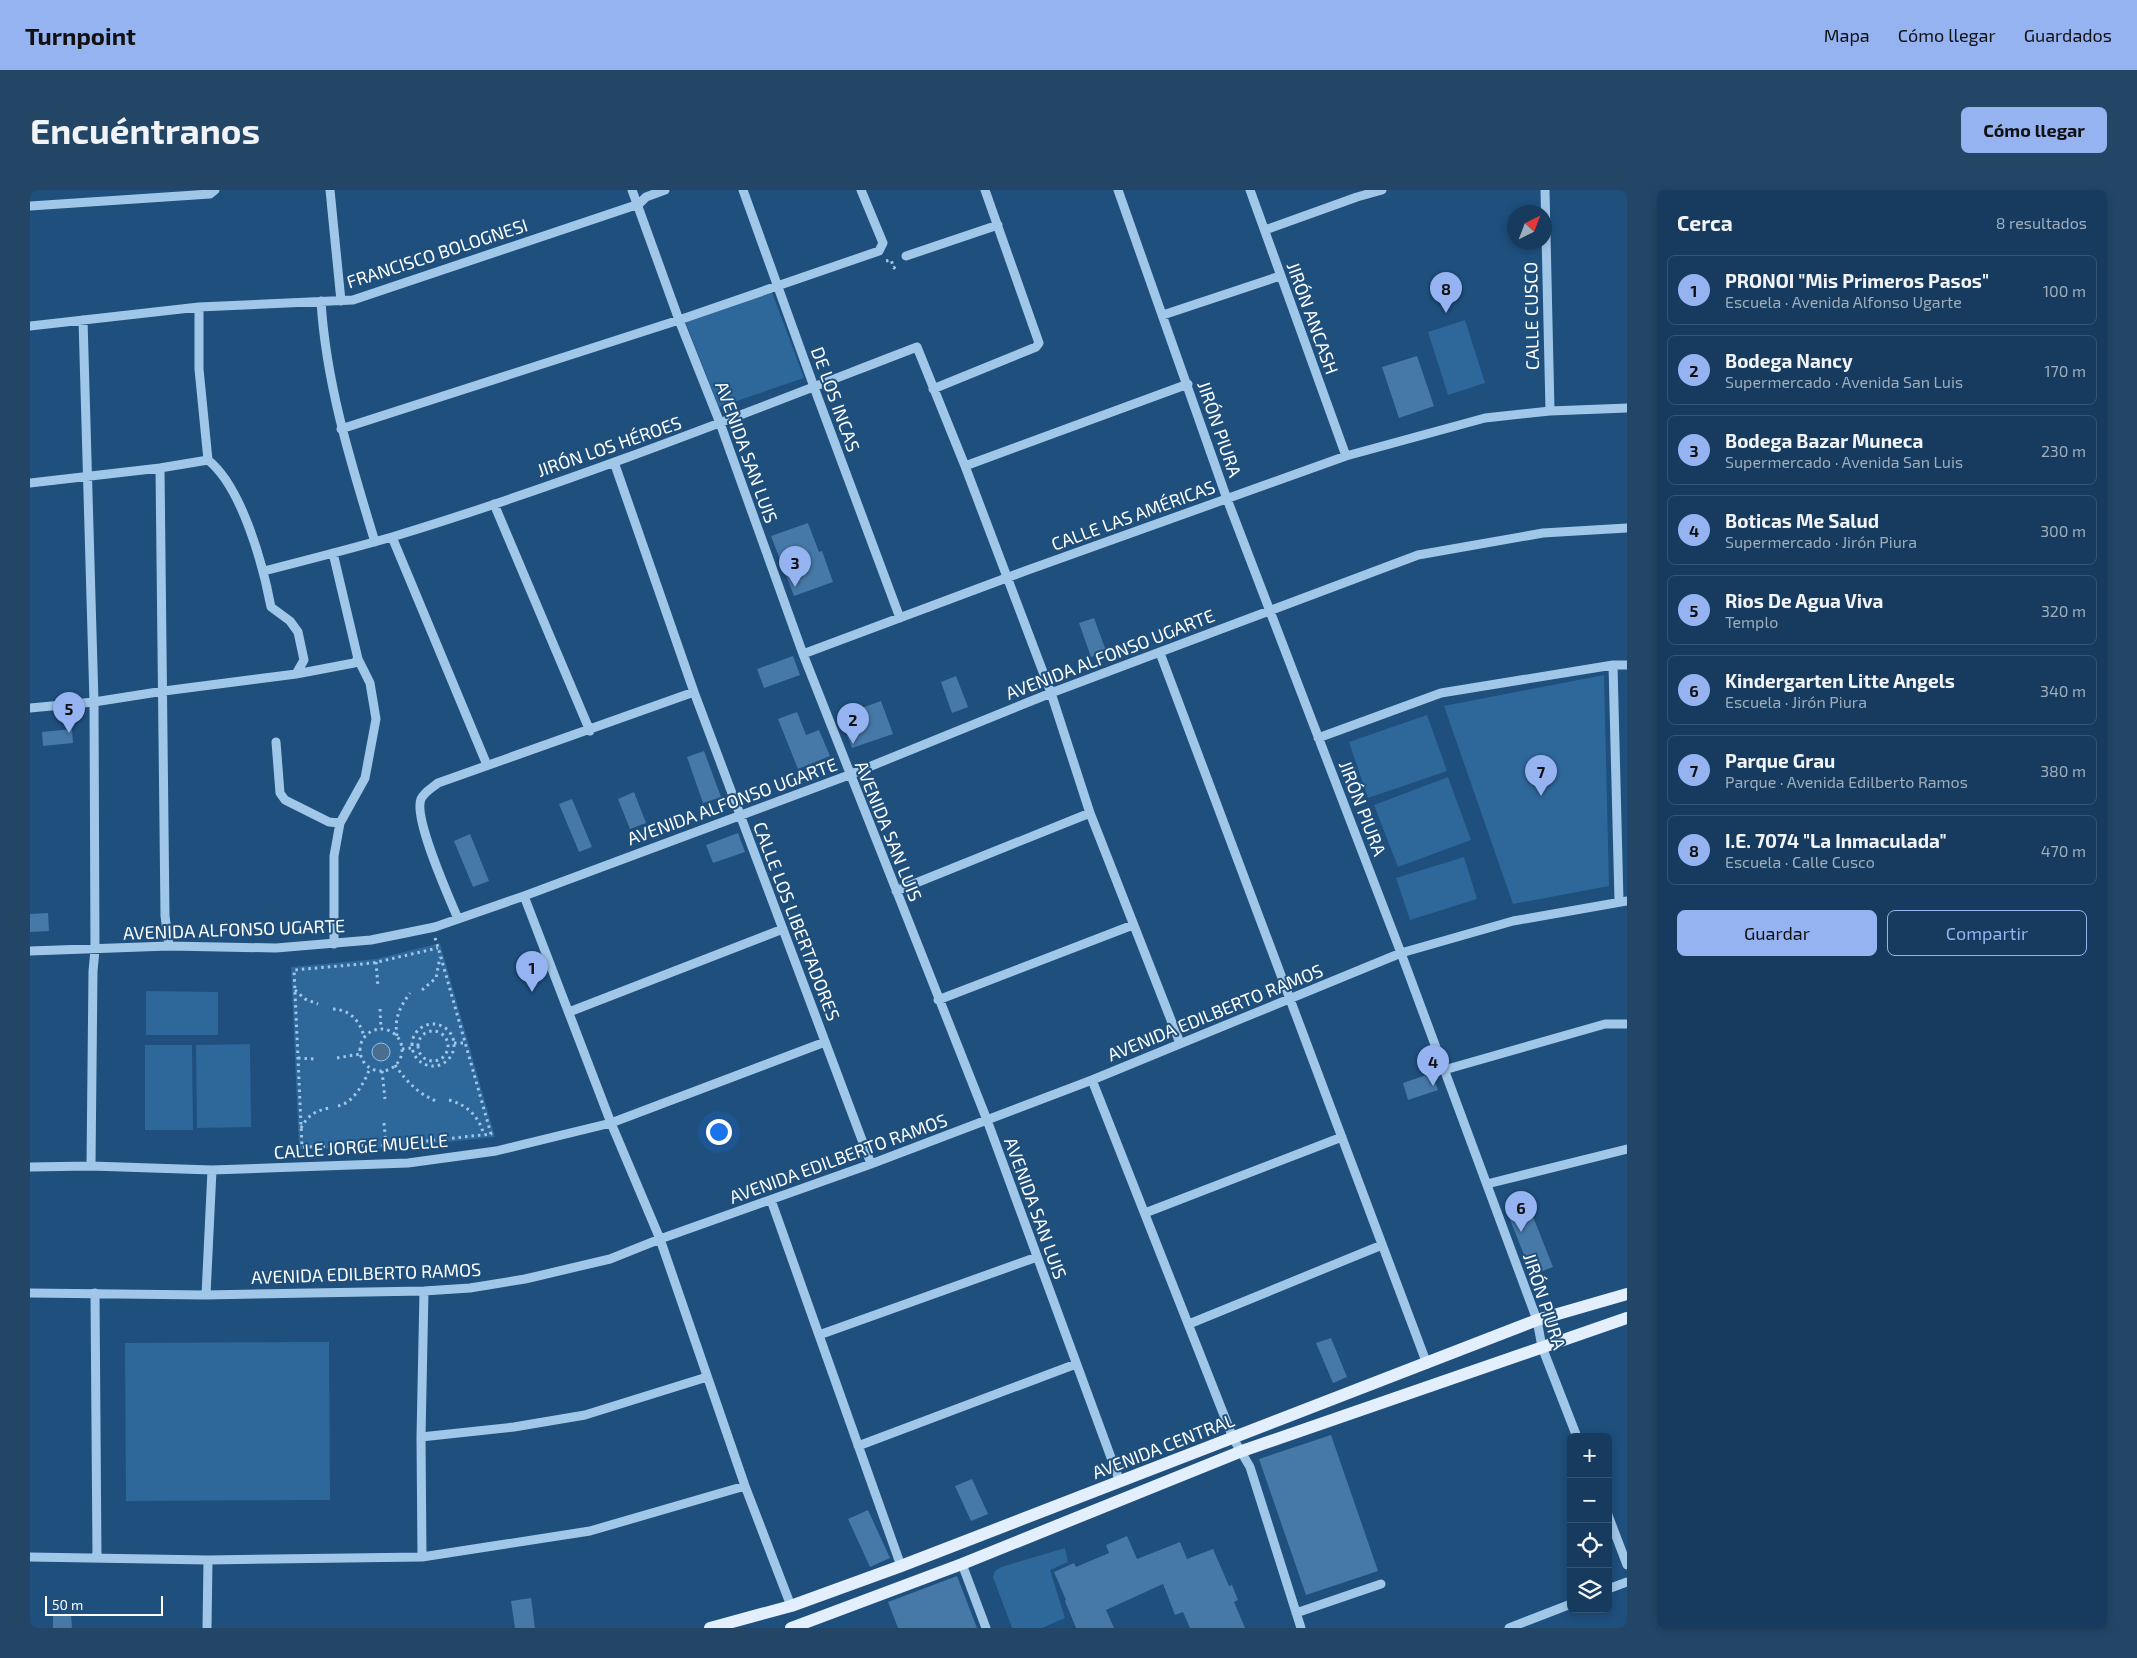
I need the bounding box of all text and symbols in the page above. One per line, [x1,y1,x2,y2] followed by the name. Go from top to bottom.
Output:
[25,21,136,50] text: Turnpoint
[1824,24,1870,46] text: Mapa
[1898,24,1996,46] text: Cómo llegar
[2024,24,2112,46] text: Guardados
[1961,107,2107,153] button: Cómo llegar
[30,109,260,151] text: Encuéntranos
[1507,205,1552,250] north arrow
[1677,210,1733,235] text: Cerca
[344,213,530,293] street label: FRANCISCO BOLOGNESI
[1996,213,2087,232] text: 8 resultados
[1283,259,1343,377] street label: JIRÓN ANCASH
[1519,262,1543,370] street label: CALLE CUSCO
[1725,269,1989,292] text: PRONOI "Mis Primeros Pasos"
[1430,272,1462,313] pin: 8
[1691,281,1697,300] text: 1
[2043,281,2086,300] text: 100 m
[1725,292,1962,311] text: Escuela · Avenida Alfonso Ugarte
[807,344,865,454] street label: DE LOS INCAS
[1725,349,1853,372] text: Bodega Nancy
[1689,361,1699,380] text: 2
[2044,361,2086,380] text: 170 m
[1725,372,1963,391] text: Supermercado · Avenida San Luis
[711,378,783,526] street label: AVENIDA SAN LUIS
[1193,378,1247,481] street label: JIRÓN PIURA
[534,411,684,481] street label: JIRÓN LOS HÉROES
[1725,429,1923,452] text: Bodega Bazar Muneca
[1689,441,1699,460] text: 3
[2041,441,2086,460] text: 230 m
[1725,452,1963,471] text: Supermercado · Avenida San Luis
[1048,475,1218,555] street label: CALLE LAS AMÉRICAS
[1725,509,1879,532] text: Boticas Me Salud
[1689,521,1699,540] text: 4
[2040,521,2086,540] text: 300 m
[1725,532,1917,551] text: Supermercado · Jirón Piura
[779,546,811,587] pin: 3
[1725,589,1883,612] text: Rios De Agua Viva
[1690,601,1698,620] text: 5
[2041,601,2086,620] text: 320 m
[1002,604,1218,704] street label: AVENIDA ALFONSO UGARTE
[1725,612,1778,631] text: Templo
[1725,669,1955,692] text: Kindergarten Litte Angels
[1689,681,1699,700] text: 6
[2040,681,2086,700] text: 340 m
[53,692,85,733] pin: 5
[1725,692,1867,711] text: Escuela · Jirón Piura
[837,703,869,744] pin: 2
[1725,749,1835,772] text: Parque Grau
[624,753,840,849] street label: AVENIDA ALFONSO UGARTE
[1525,755,1557,796] pin: 7
[1335,757,1392,860] street label: JIRÓN PIURA
[851,758,927,904] street label: AVENIDA SAN LUIS
[1690,761,1698,780] text: 7
[2040,761,2086,780] text: 380 m
[1725,772,1968,791] text: Parque · Avenida Edilberto Ramos
[749,818,845,1024] street label: CALLE LOS LIBERTADORES
[1725,829,1947,852] text: I.E. 7074 "La Inmaculada"
[1689,841,1699,860] text: 8
[2041,841,2086,860] text: 470 m
[1725,852,1875,871] text: Escuela · Calle Cusco
[1677,910,1877,956] button: Guardar
[1887,910,2087,956] button: Compartir
[123,914,345,944] street label: AVENIDA ALFONSO UGARTE
[516,951,548,992] pin: 1
[1104,959,1326,1065] street label: AVENIDA EDILBERTO RAMOS
[1417,1045,1449,1086] pin: 4
[726,1108,950,1208] street label: AVENIDA EDILBERTO RAMOS
[706,1119,732,1145] your location
[273,1129,449,1163] street label: CALLE JORGE MUELLE
[1000,1134,1072,1282] street label: AVENIDA SAN LUIS
[1505,1191,1537,1232] pin: 6
[1519,1250,1571,1353] street label: JIRÓN PIURA
[251,1258,481,1288] street label: AVENIDA EDILBERTO RAMOS
[1089,1409,1237,1483] street label: AVENIDA CENTRAL
[1567,1433,1612,1613] map controls
[1567,1433,1612,1478] button: +
[1567,1478,1612,1523] button: −
[1567,1523,1612,1568] button: locate
[1567,1568,1612,1613] button: layers
[45,1593,162,1616] scale bar
[52,1596,83,1613] text: 50 m

